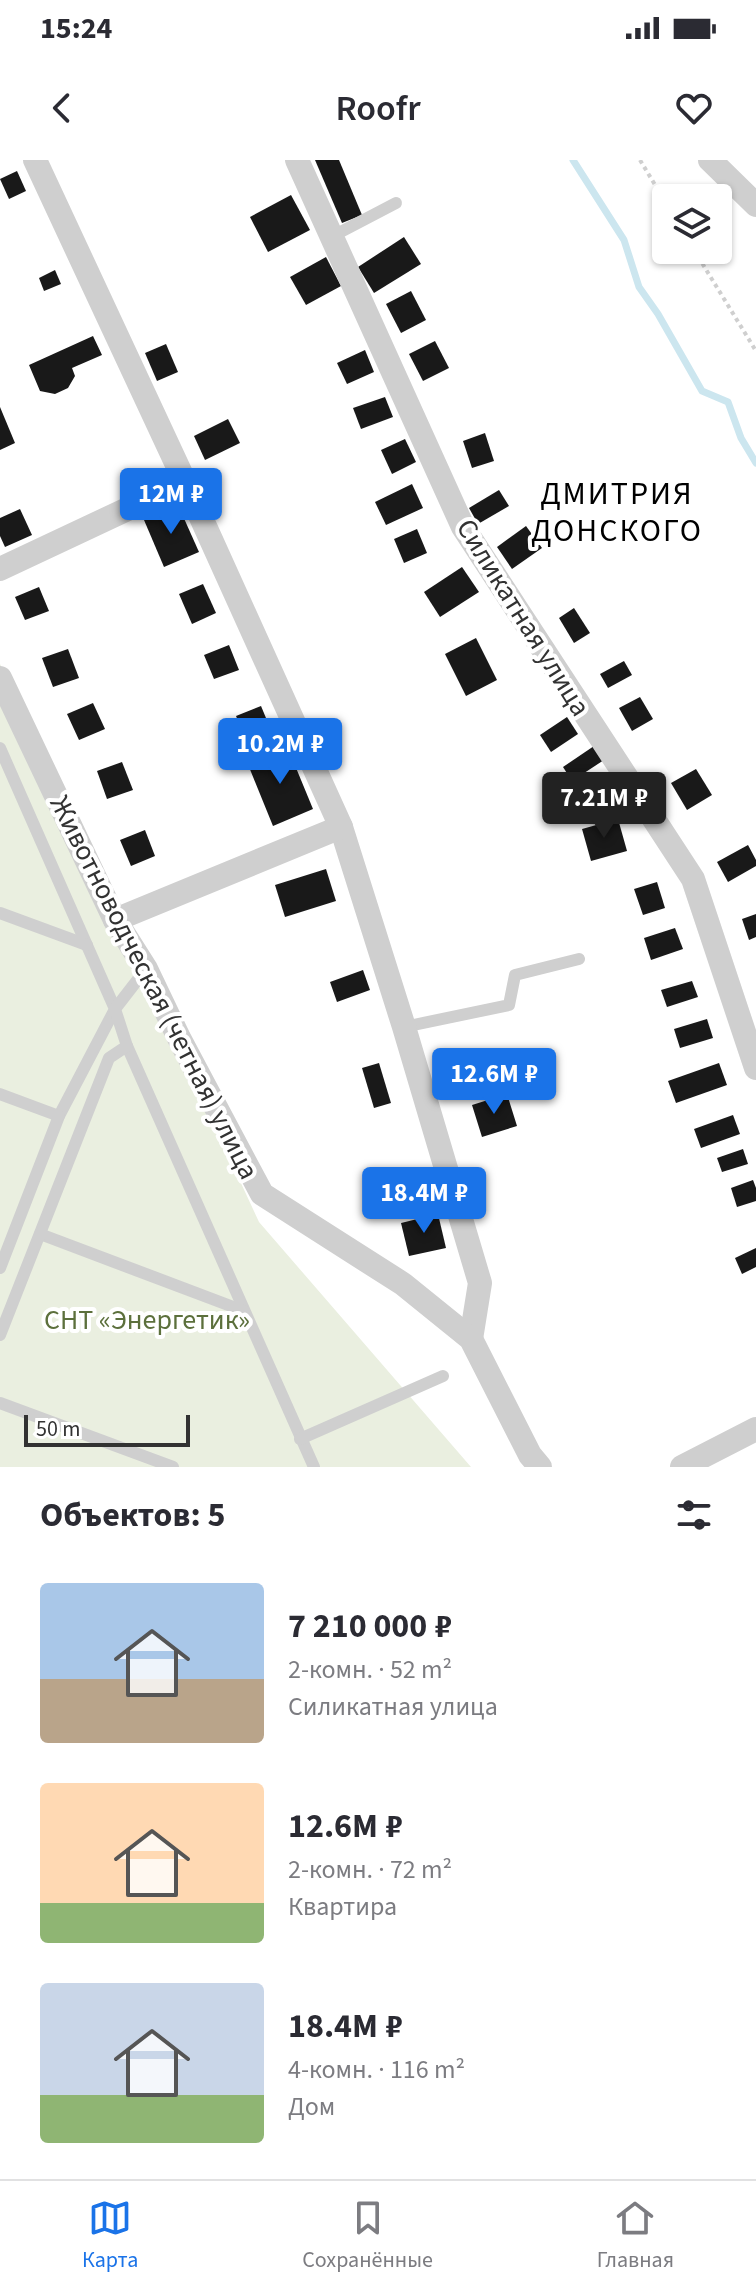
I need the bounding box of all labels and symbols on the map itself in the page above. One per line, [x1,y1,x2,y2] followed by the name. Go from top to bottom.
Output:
[115,468,227,536] pin: 12M ₽
[531,471,703,554] district label: ДМИТРИЯ ДОНСКОГО
[446,511,600,724] street label: Силикатная улица
[206,718,354,786] pin: 10.2M ₽
[530,772,678,840] pin: 7.21M ₽
[40,789,269,1186] street label: Животноводческая (четная) улица
[420,1048,568,1116] pin: 12.6M ₽
[350,1167,498,1235] pin: 18.4M ₽
[44,1300,250,1340] park label: СНТ «Энергетик»
[24,1411,190,1447] scale bar

